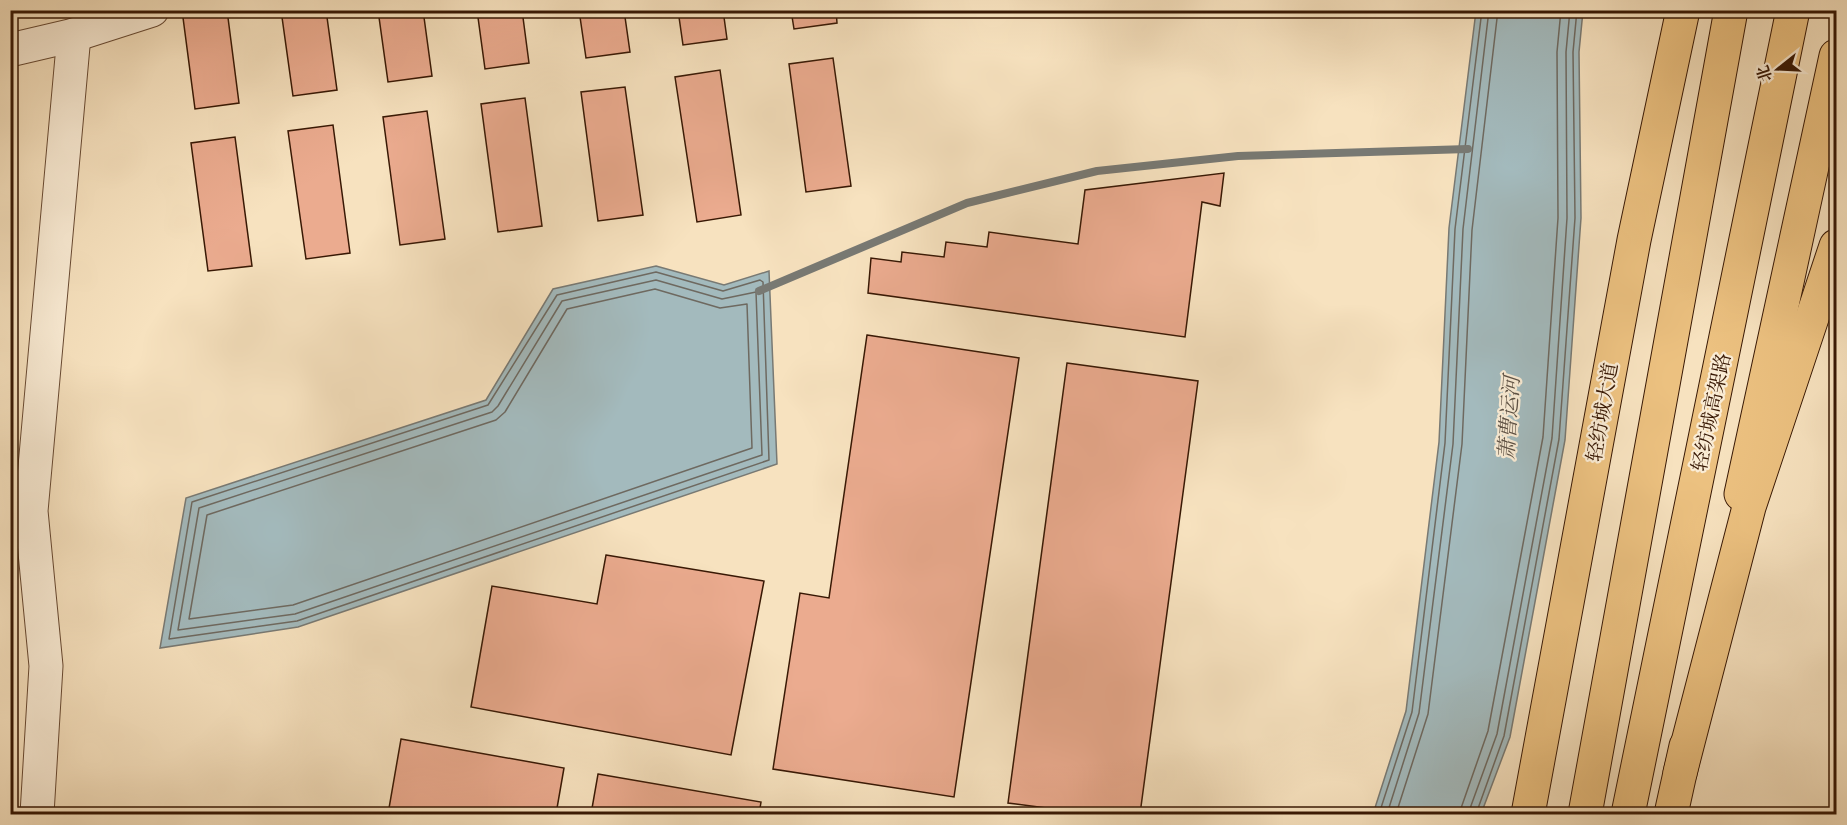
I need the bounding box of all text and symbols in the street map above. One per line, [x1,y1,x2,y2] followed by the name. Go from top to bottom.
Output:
[1748,39,1808,99] north arrow
[1753,63,1776,84] text: 北
[1688,351,1735,473] street label: 轻纺城高架路
[1582,361,1623,463] street label: 轻纺城大道
[1494,371,1524,461] water label: 萧曹运河

